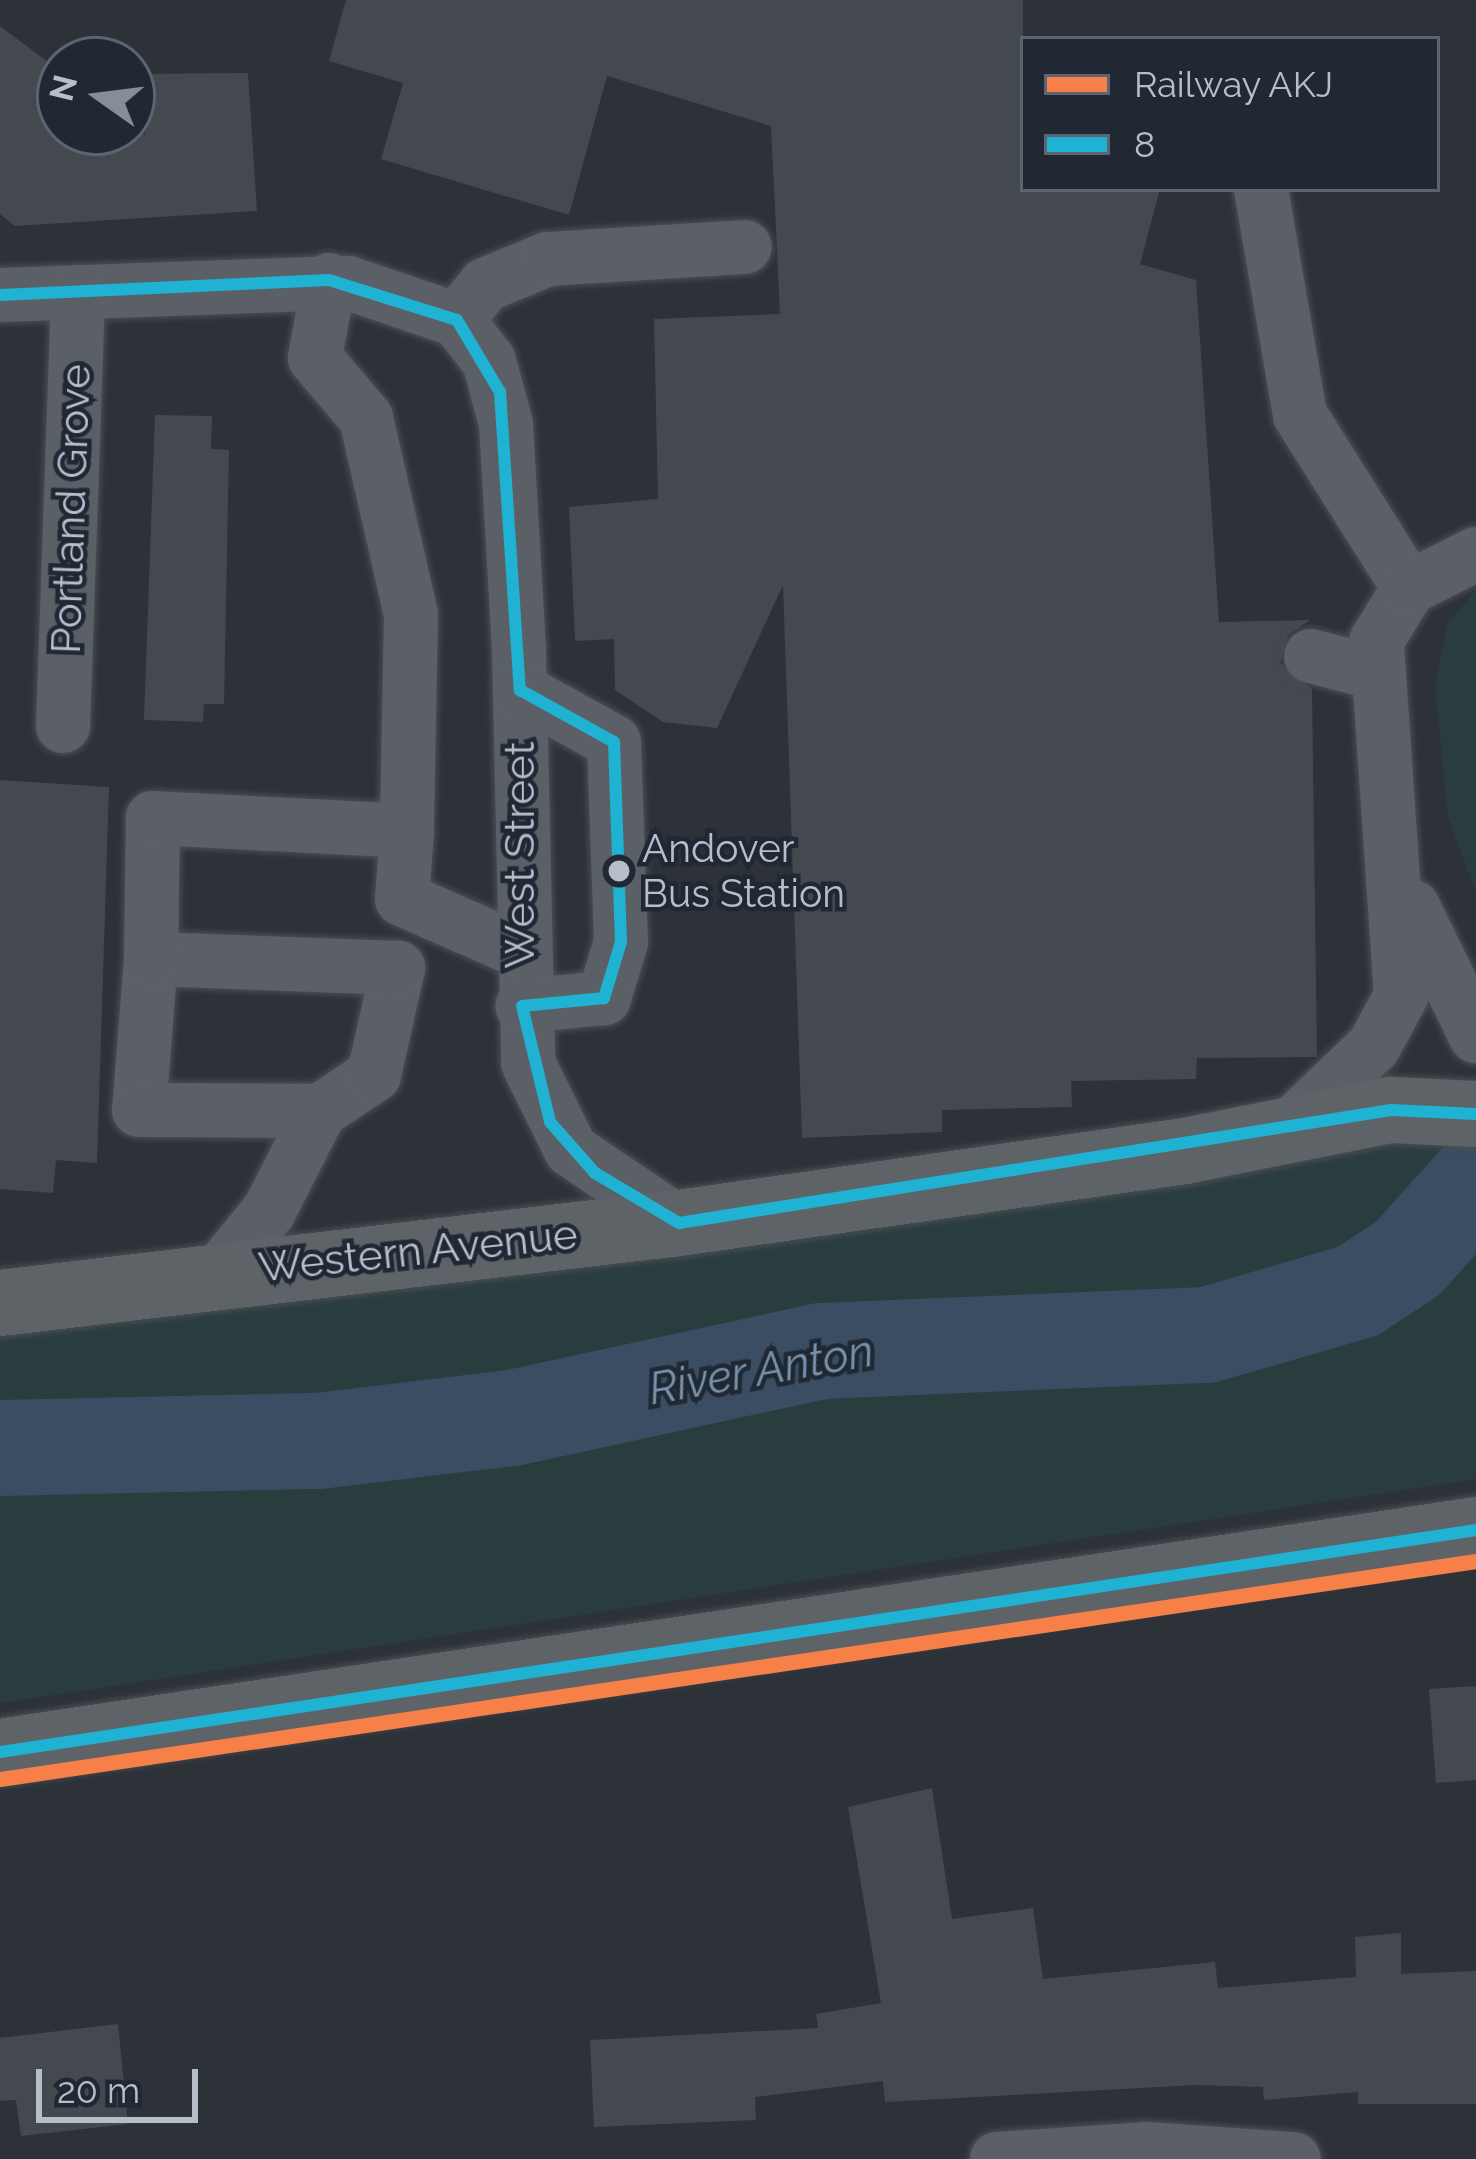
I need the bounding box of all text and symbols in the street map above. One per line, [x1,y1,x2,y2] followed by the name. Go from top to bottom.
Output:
[36,36,156,156] north arrow
[1020,36,1440,192] legend
[1134,63,1333,105] text: Railway AKJ
[42,71,85,105] text: N
[1134,123,1155,165] text: 8
[41,363,101,655] street label: Portland Grove
[495,741,545,969] street label: West Street
[642,826,845,917] place label: Andover Bus Station
[608,860,630,882] marker: Andover Bus Station
[255,1209,581,1293] street label: Western Avenue
[643,1324,879,1416] water label: River Anton
[42,2045,204,2119] scale bar
[57,2069,140,2111] text: 20 m

